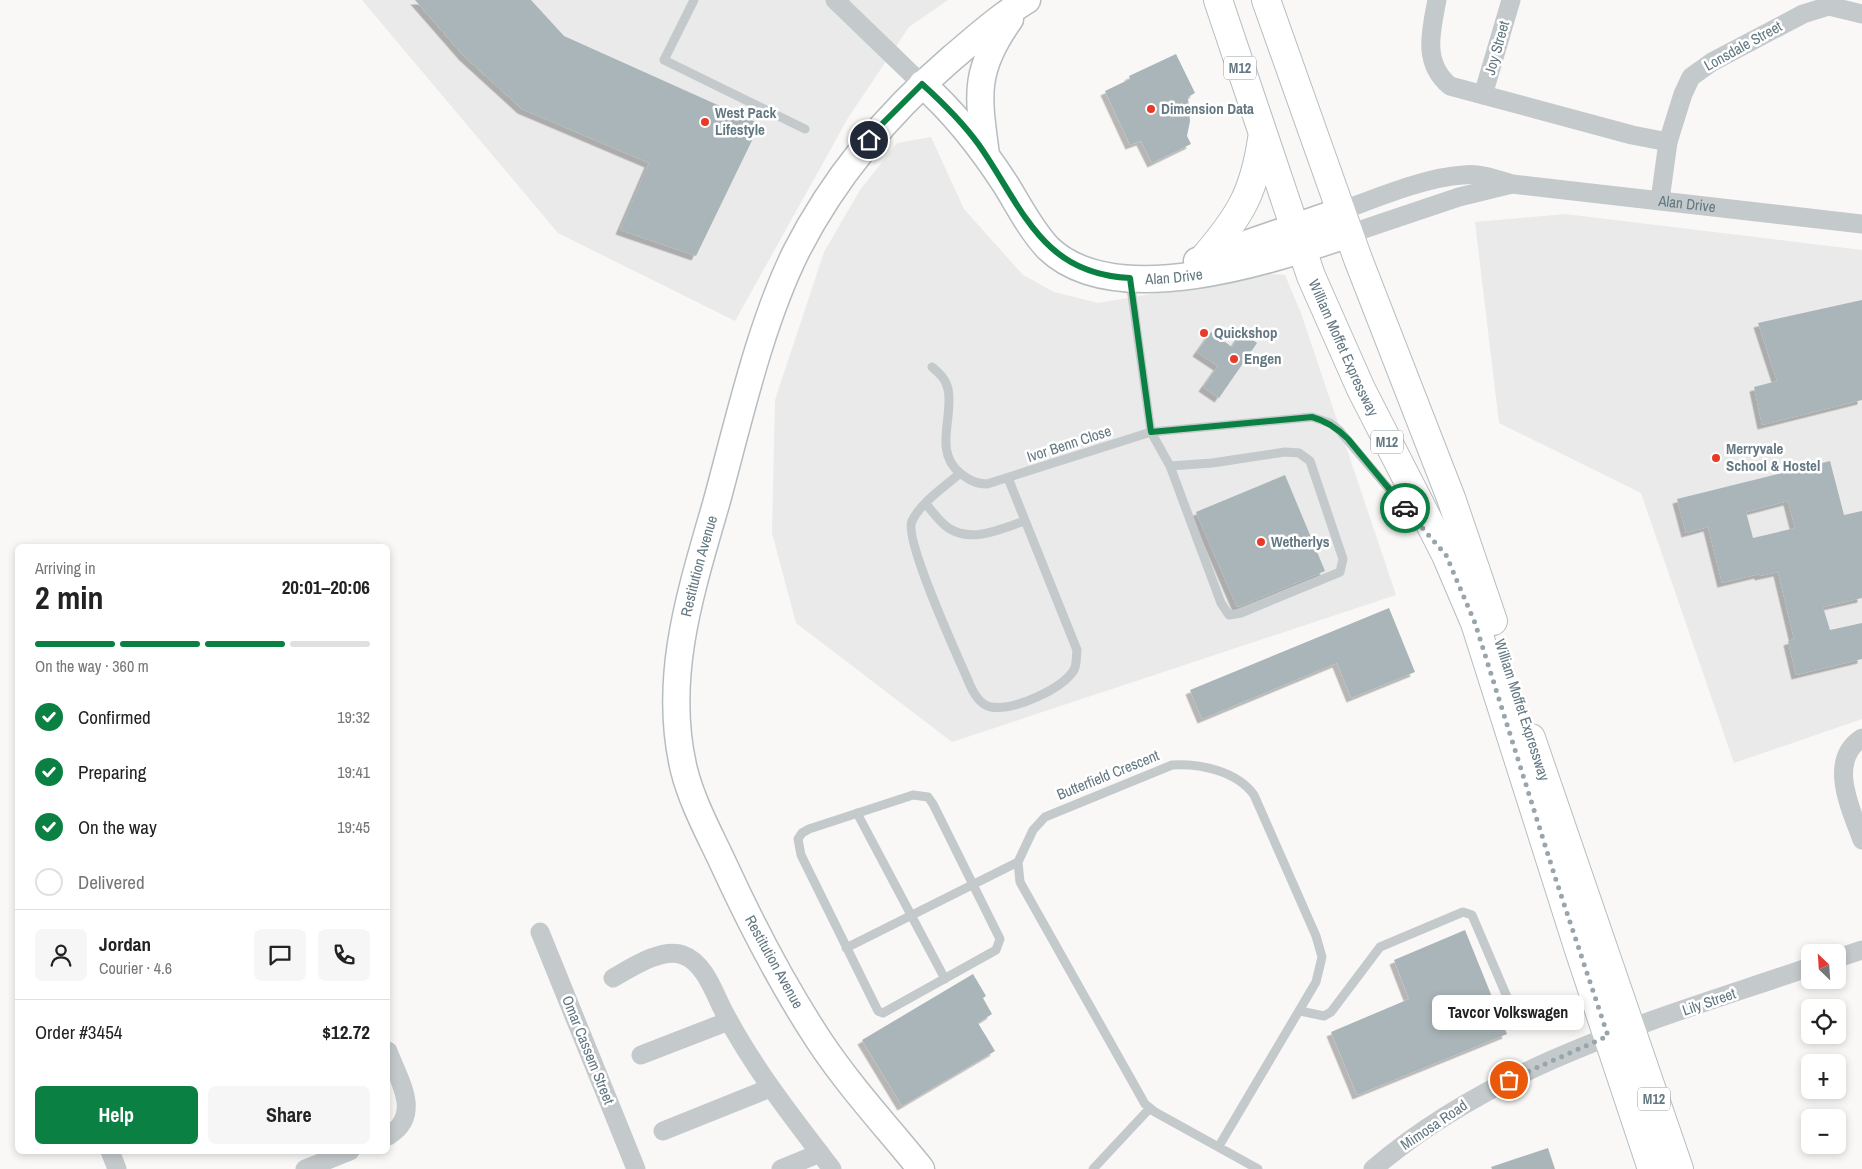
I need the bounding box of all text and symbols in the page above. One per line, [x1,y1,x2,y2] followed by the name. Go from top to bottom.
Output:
[1700,15,1786,76] street label: Lonsdale Street
[1479,18,1514,77] street label: Joy Street
[1224,56,1256,80] road number: M12
[1161,98,1254,119] place label: Dimension Data
[715,102,776,140] place label: West Pack Lifestyle
[1145,103,1157,115] marker: Dimension Data
[699,116,711,128] marker: West Pack Lifestyle
[848,119,890,161] pin
[855,126,883,154] icon: home
[1656,190,1717,217] street label: Alan Drive
[1144,263,1204,289] street label: Alan Drive
[1304,276,1385,420] street label: William Moffet Expressway
[1214,322,1278,343] place label: Quickshop
[1198,327,1210,339] marker: Quickshop
[1244,348,1282,369] place label: Engen
[1228,353,1240,365] marker: Engen
[1024,420,1114,467] street label: Ivor Benn Close
[1371,431,1403,454] road number: M12
[1726,438,1820,476] place label: Merryvale School & Hostel
[1710,452,1722,464] marker: Merryvale School & Hostel
[1380,483,1430,533] courier
[1391,494,1419,522] icon: car
[675,513,722,618] street label: Restitution Avenue
[1271,531,1330,552] place label: Wetherlys
[1255,536,1267,548] marker: Wetherlys
[35,557,96,579] text: Arriving in
[282,574,370,600] text: 20:01–20:06
[35,576,104,619] text: 2 min
[1490,636,1556,784] street label: William Moffet Expressway
[35,655,149,677] text: On the way · 360 m
[35,703,63,731] icon: check
[78,704,151,730] text: Confirmed
[337,706,370,728] text: 19:32
[1053,744,1163,805] street label: Butterfield Crescent
[35,758,63,786] icon: check
[78,759,146,785] text: Preparing
[337,761,370,783] text: 19:41
[35,813,63,841] icon: check
[78,814,157,840] text: On the way
[337,816,370,838] text: 19:45
[78,869,145,895] text: Delivered
[740,911,809,1012] street label: Restitution Avenue
[35,929,87,981] button: person
[254,929,306,981] button: chat
[318,929,370,981] button: phone
[99,931,151,957] text: Jordan
[1801,944,1846,989] north arrow
[1801,944,1846,1154] map controls
[99,957,172,979] text: Courier · 4.6
[1679,982,1739,1020] street label: Lily Street
[557,992,620,1108] street label: Omar Cassem Street
[1433,995,1585,1030] callout: Tavcor Volkswagen
[1801,999,1846,1044] button: locate
[1448,1001,1568,1023] text: Tavcor Volkswagen
[35,1019,122,1045] text: Order #3454
[322,1019,370,1045] text: $12.72
[1801,1054,1846,1099] button: +
[1488,1059,1530,1101] pin
[1495,1066,1523,1094] icon: bag
[35,1086,198,1144] button: Help
[208,1086,370,1144] button: Share
[1638,1088,1670,1110] road number: M12
[1396,1094,1471,1155] street label: Mimosa Road
[1801,1109,1846,1154] button: −

